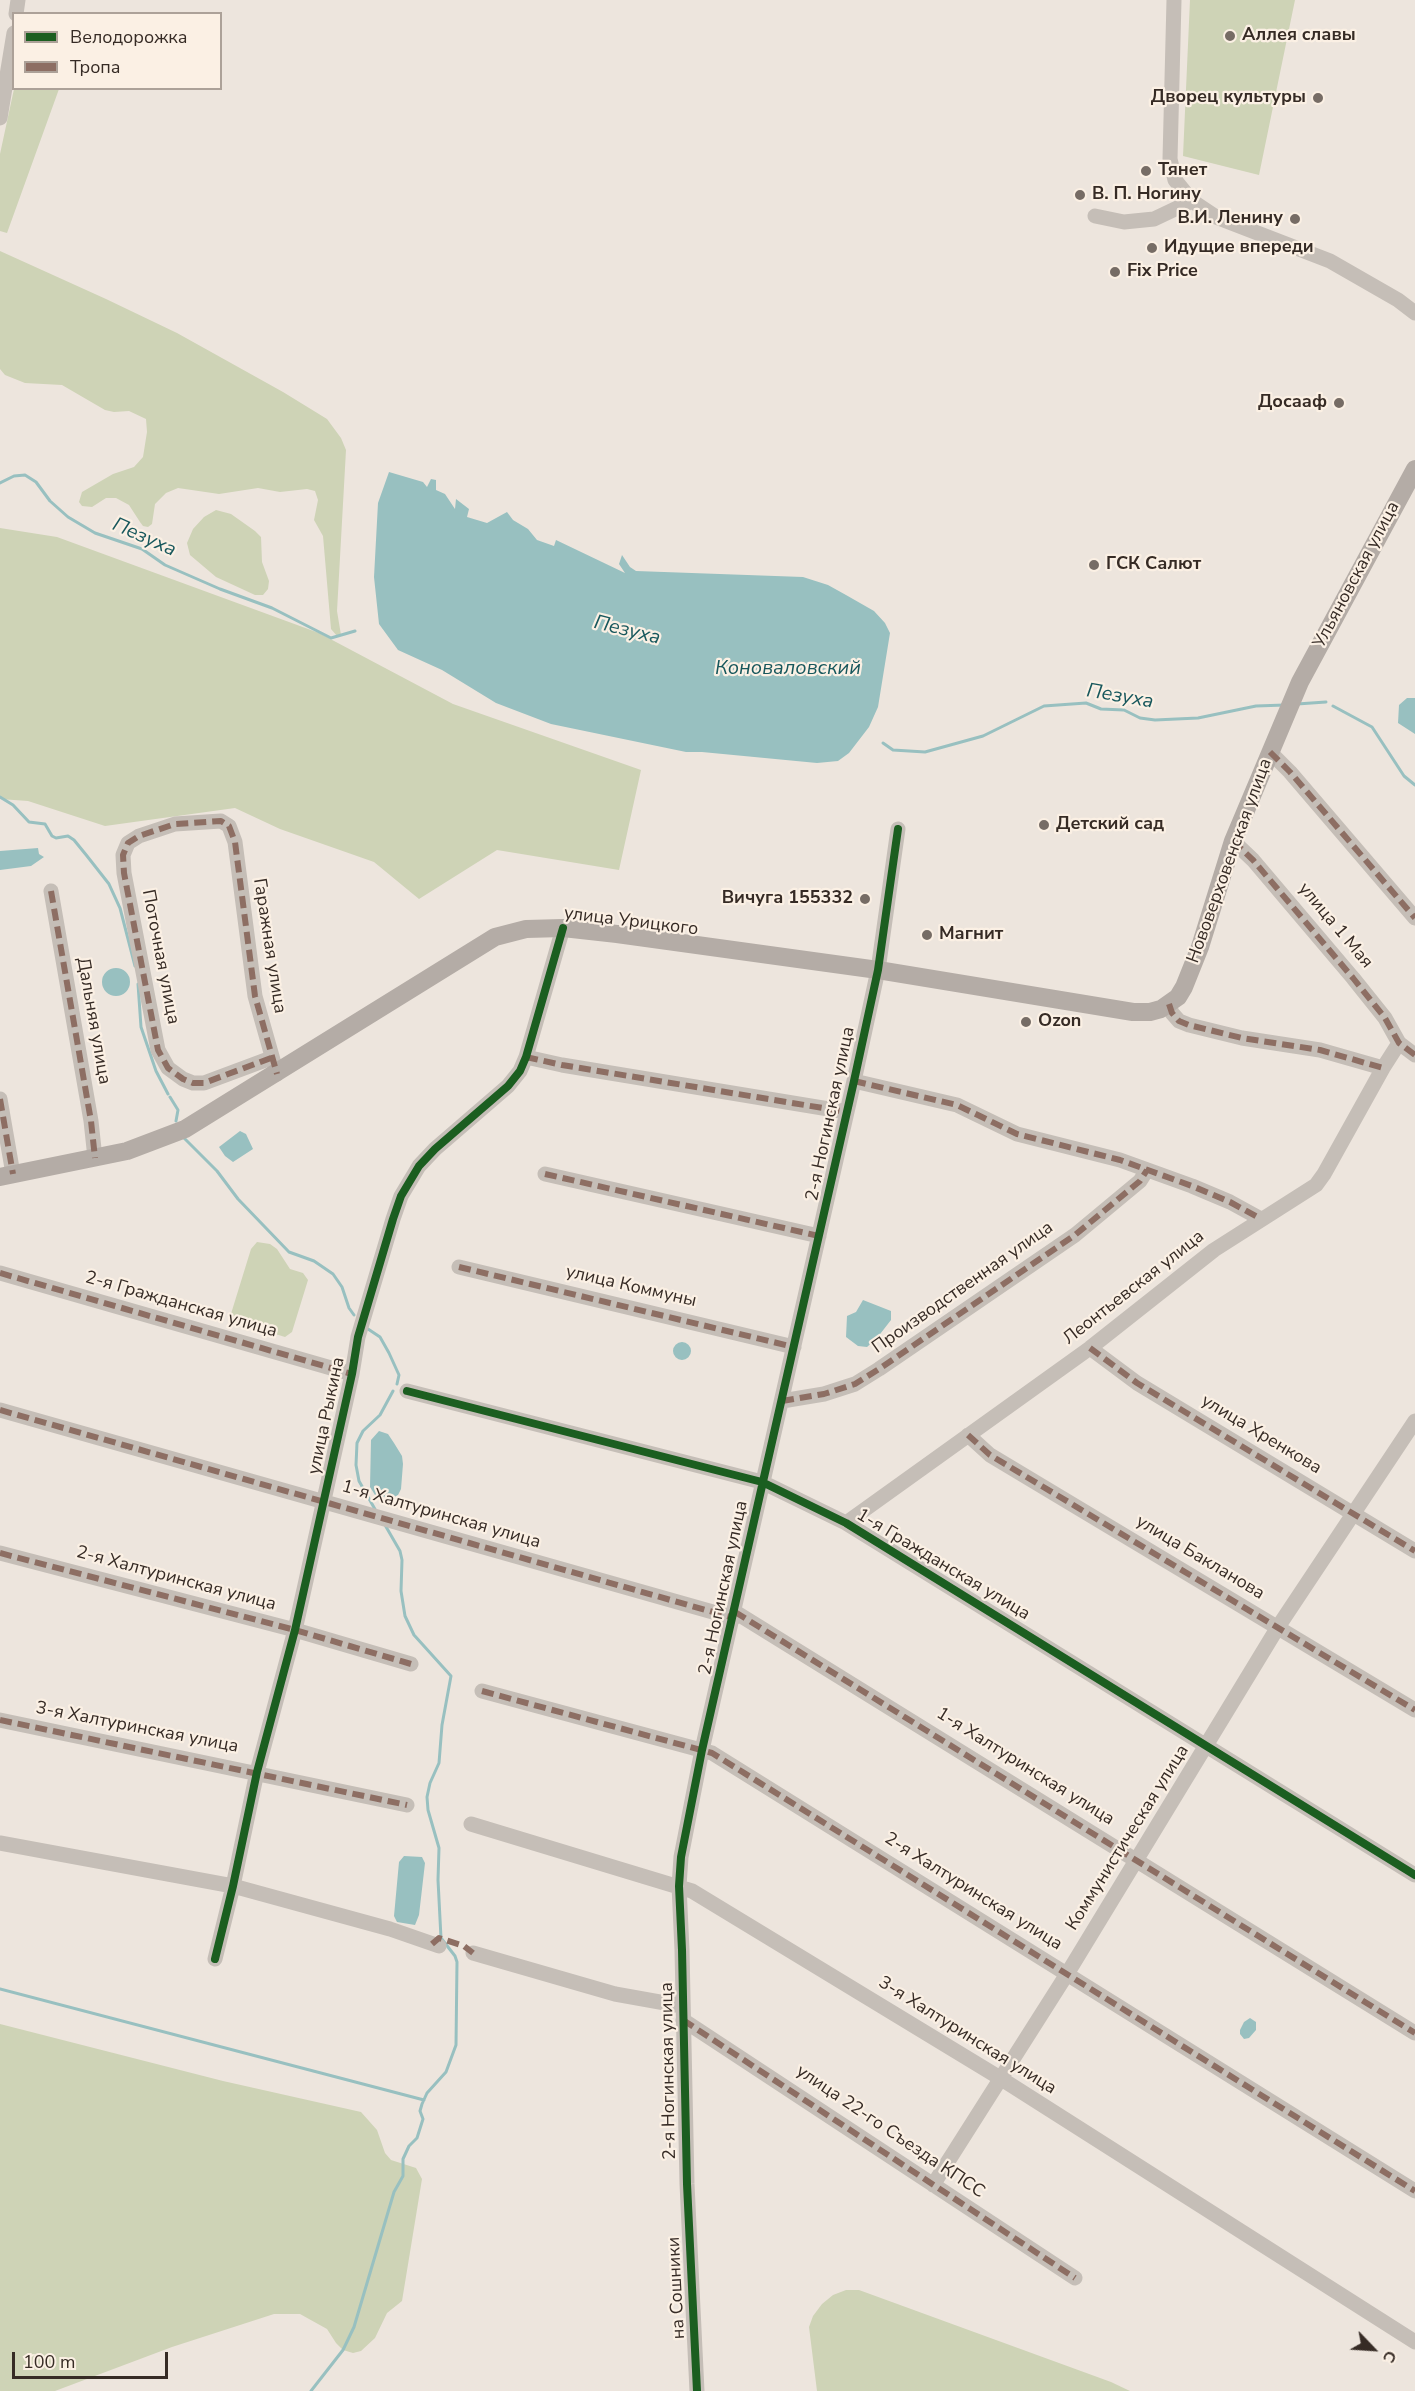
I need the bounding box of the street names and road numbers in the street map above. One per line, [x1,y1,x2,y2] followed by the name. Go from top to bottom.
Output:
[1309,498,1405,652] street label: Ульяновская улица
[1183,756,1277,966] street label: Нововерховенская улица
[248,877,290,1015] street label: Гаражная улица
[1293,879,1377,973] street label: улица 1 Мая
[136,888,184,1026] street label: Поточная улица
[563,903,699,941] street label: улица Урицкого
[71,956,115,1086] street label: Дальняя улица
[802,1025,860,1203] street label: 2-я Ногинская улица
[868,1217,1058,1359] street label: Производственная улица
[1059,1226,1209,1350] street label: Леонтьевская улица
[564,1261,698,1313] street label: улица Коммуны
[83,1267,279,1343] street label: 2-я Гражданская улица
[304,1355,350,1477] street label: улица Рыкина
[1197,1391,1325,1479] street label: улица Хренкова
[339,1476,543,1554] street label: 1-я Халтуринская улица
[695,1499,753,1677] street label: 2-я Ногинская улица
[852,1505,1034,1625] street label: 1-я Гражданская улица
[1132,1511,1268,1605] street label: улица Бакланова
[74,1542,278,1616] street label: 2-я Халтуринская улица
[34,1698,240,1758] street label: 3-я Халтуринская улица
[932,1703,1118,1831] street label: 1-я Халтуринская улица
[1062,1741,1194,1935] street label: Коммунистическая улица
[880,1828,1066,1956] street label: 2-я Халтуринская улица
[874,1972,1060,2100] street label: 3-я Халтуринская улица
[657,1982,681,2160] street label: 2-я Ногинская улица
[792,2061,988,2203] street label: улица 22-го Съезда КПСС
[664,2236,690,2340] street label: на Сошники

